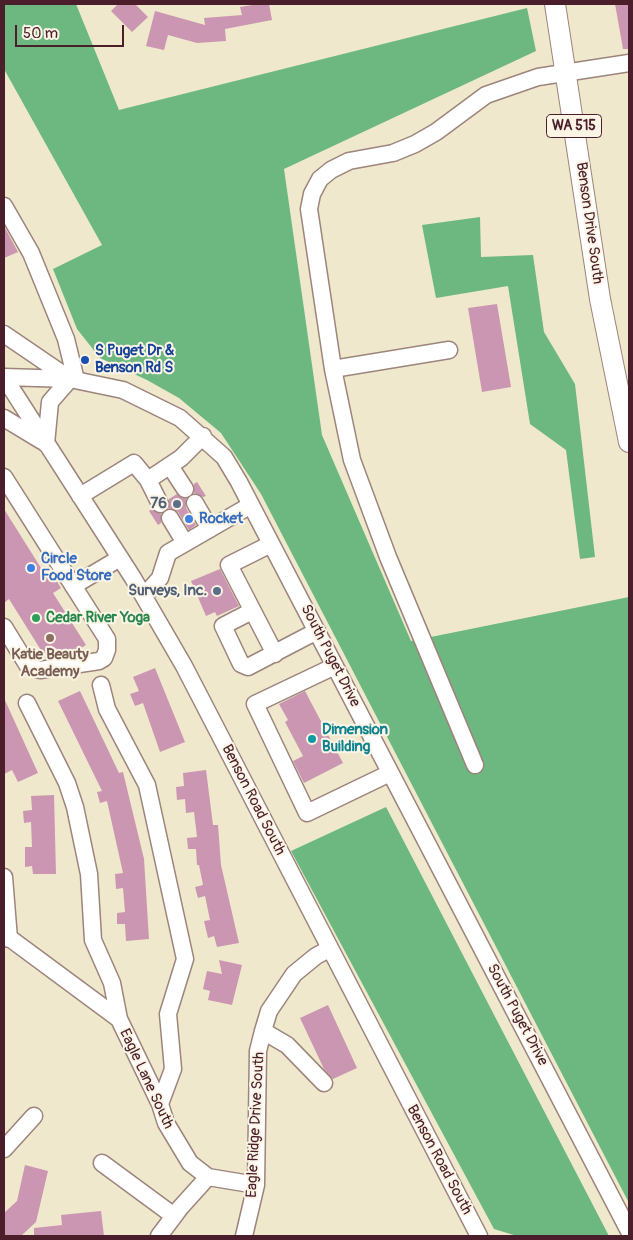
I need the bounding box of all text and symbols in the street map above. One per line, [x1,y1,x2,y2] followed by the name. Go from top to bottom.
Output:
[18,15,126,47] scale bar
[23,24,58,43] text: 50 m
[546,114,602,138] road number: WA 515
[572,161,606,285] street label: Benson Drive South
[95,342,174,377] place label: S Puget Dr & Benson Rd S
[79,354,91,366] marker: S Puget Dr & Benson Rd S
[150,495,167,513] place label: 76
[171,498,183,510] marker: 76
[199,510,243,528] place label: Rocket
[183,513,195,525] marker: Rocket
[41,550,111,585] place label: Circle Food Store
[25,562,37,574] marker: Circle Food Store
[128,582,207,600] place label: Surveys, Inc.
[211,585,223,597] marker: Surveys, Inc.
[296,602,364,710] street label: South Puget Drive
[46,609,150,627] place label: Cedar River Yoga
[30,612,42,624] marker: Cedar River Yoga
[44,632,56,644] marker: Katie Beauty Academy
[11,646,89,681] place label: Katie Beauty Academy
[322,721,388,756] place label: Dimension Building
[306,733,318,745] marker: Dimension Building
[217,742,289,858] street label: Benson Road South
[483,961,551,1069] street label: South Puget Drive
[115,1026,177,1132] street label: Eagle Lane South
[243,1052,269,1198] street label: Eagle Ridge Drive South
[402,1102,476,1218] street label: Benson Road South

